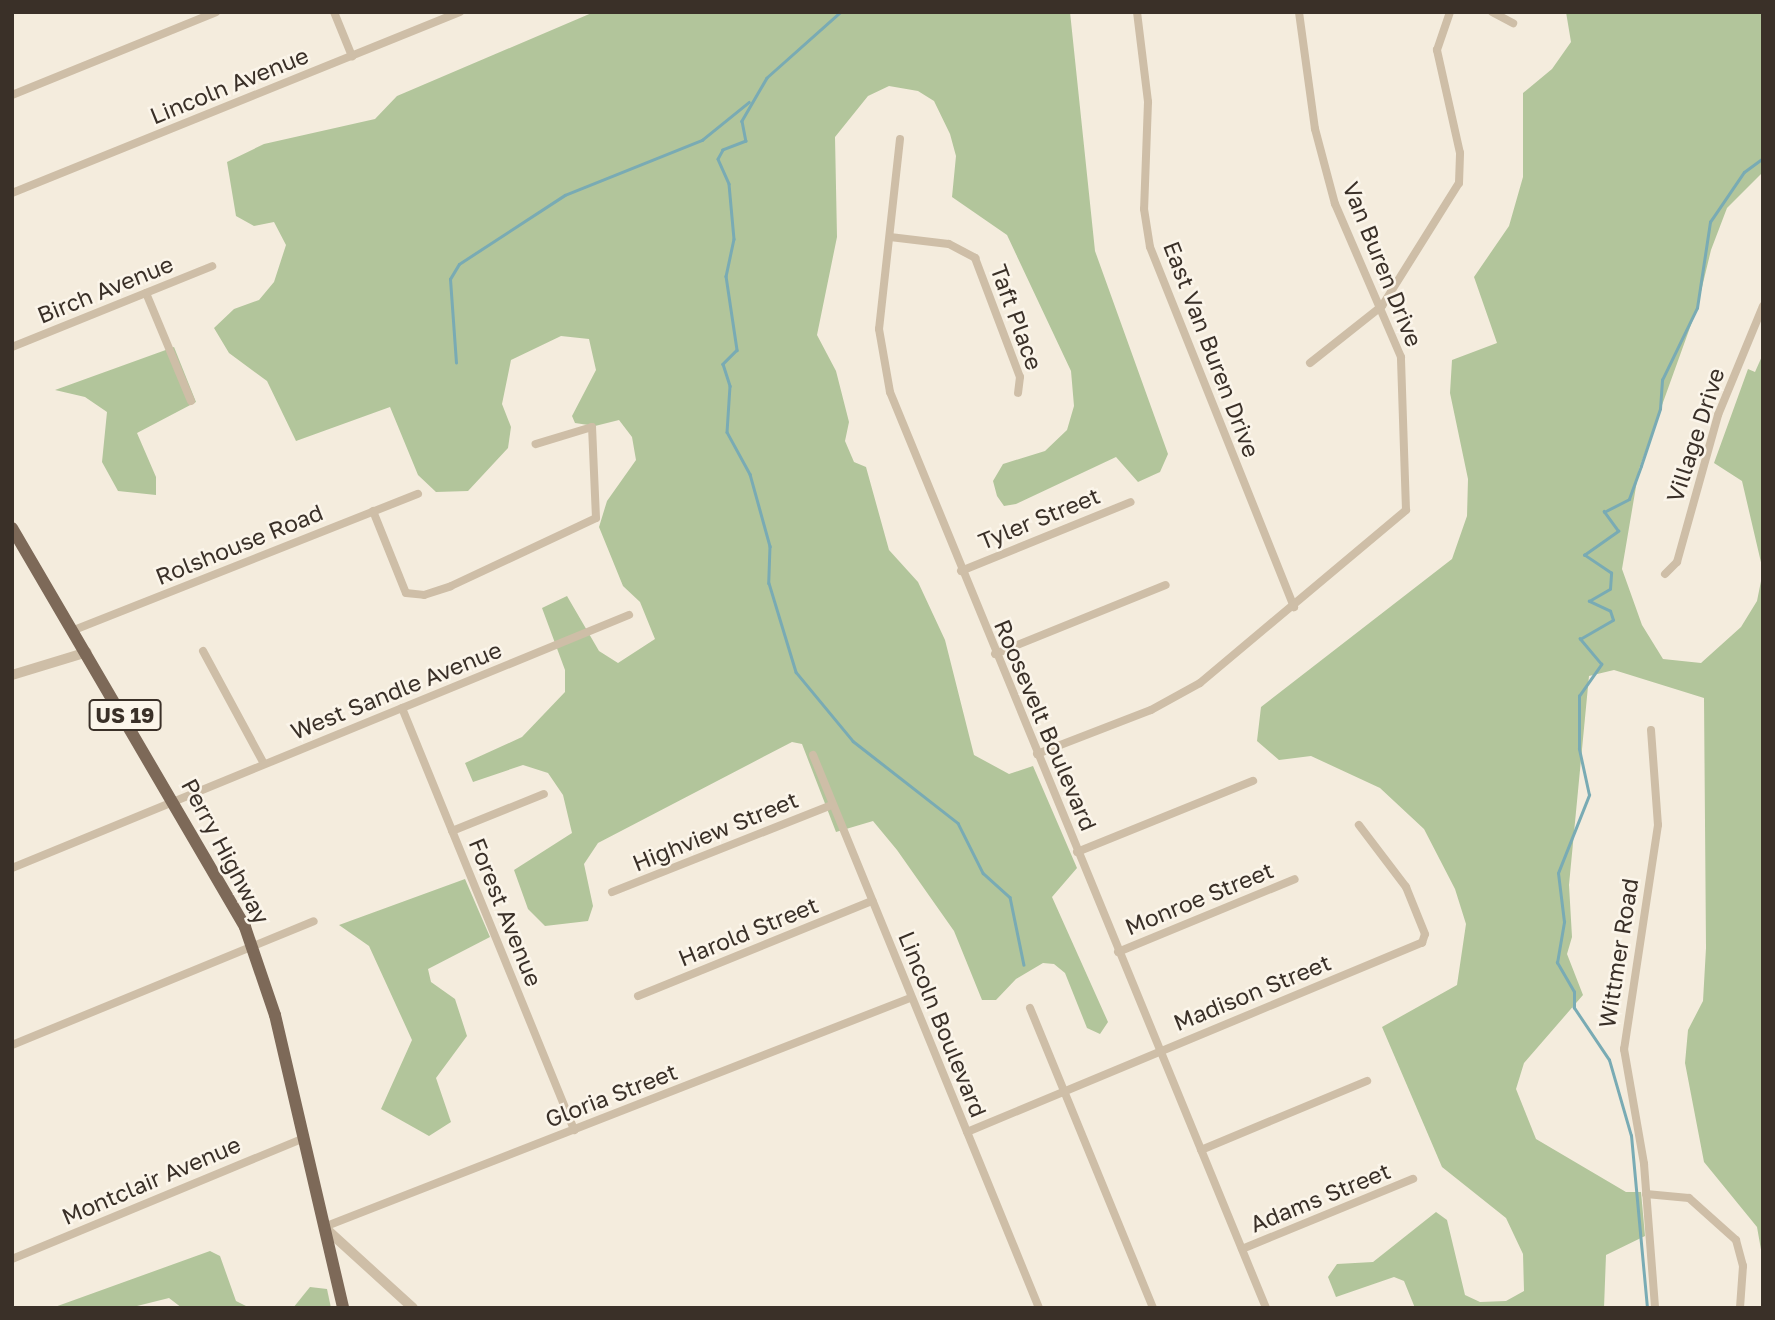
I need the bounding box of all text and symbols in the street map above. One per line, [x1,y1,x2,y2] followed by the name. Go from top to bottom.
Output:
[146,41,312,129] street label: Lincoln Avenue
[1337,178,1429,350] street label: Van Buren Drive
[1158,237,1266,461] street label: East Van Buren Drive
[33,249,177,329] street label: Birch Avenue
[985,261,1049,373] street label: Taft Place
[1660,364,1730,506] street label: Village Drive
[974,481,1104,555] street label: Tyler Street
[151,498,327,590] street label: Rolshouse Road
[989,615,1103,835] street label: Roosevelt Boulevard
[286,635,506,745] street label: West Sandle Avenue
[88,698,162,732] road number: US 19
[176,774,276,928] street label: Perry Highway
[628,785,802,877] street label: Highview Street
[464,834,548,990] street label: Forest Avenue
[1121,856,1277,940] street label: Monroe Street
[1593,876,1643,1030] street label: Wittmer Road
[674,890,822,972] street label: Harold Street
[893,927,993,1121] street label: Lincoln Boulevard
[1169,948,1335,1036] street label: Madison Street
[541,1057,681,1133] street label: Gloria Street
[57,1130,245,1230] street label: Montclair Avenue
[1246,1156,1394,1238] street label: Adams Street

